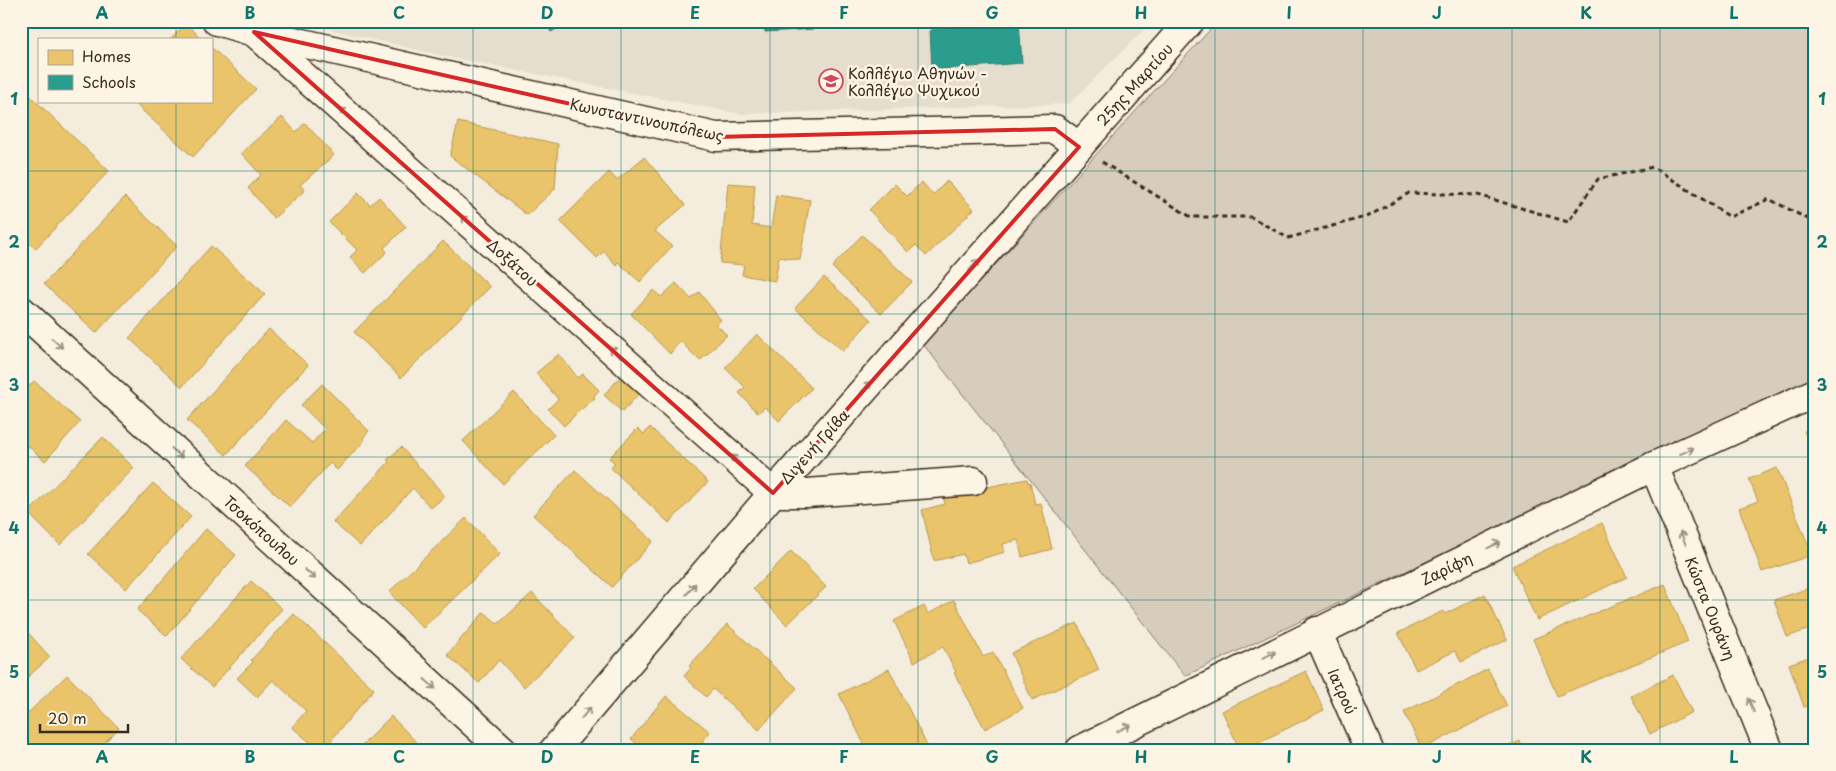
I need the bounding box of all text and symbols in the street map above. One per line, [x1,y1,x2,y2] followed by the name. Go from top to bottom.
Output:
[96,0,109,24] text: A
[245,0,256,24] text: B
[393,0,405,24] text: C
[541,0,553,24] text: D
[690,0,700,24] text: E
[839,0,849,24] text: F
[985,0,999,24] text: G
[1135,0,1147,24] text: H
[1286,0,1292,24] text: I
[1432,0,1442,24] text: J
[1580,0,1592,24] text: K
[1729,0,1739,24] text: L
[1090,37,1178,131] street label: 25ης Μαρτίου
[38,38,212,102] legend
[82,44,131,67] text: Homes
[848,61,987,101] place label: Κολλέγιο Αθηνών - Κολλέγιο Ψυχικού
[818,68,844,94] school or university icon: Κολλέγιο Αθηνών - Κολλέγιο Ψυχικού
[82,70,136,93] text: Schools
[10,86,18,110] text: 1
[1818,86,1826,110] text: 1
[568,91,726,147] street label: Κωνσταντινουπόλεως
[339,108,352,119] one-way arrow
[461,216,474,227] one-way arrow
[8,229,20,253] text: 2
[1816,229,1828,253] text: 2
[482,233,544,291] street label: Δοξάτου
[968,259,980,272] one-way arrow
[51,337,64,349] one-way arrow
[608,346,621,358] one-way arrow
[9,372,19,396] text: 3
[1817,372,1827,396] text: 3
[861,380,872,393] one-way arrow
[774,403,854,489] street label: Διγενή Γρίβα
[1679,446,1694,455] one-way arrow
[171,447,184,459] one-way arrow
[730,454,743,466] one-way arrow
[219,490,305,570] street label: Τσοκόπουλου
[9,515,20,539] text: 4
[1817,515,1828,539] text: 4
[1678,531,1687,546] one-way arrow
[1486,540,1501,549] one-way arrow
[1416,546,1476,590] street label: Ζαρίφη
[1680,553,1742,663] street label: Κώστα Ουράνη
[304,568,317,580] one-way arrow
[685,582,697,595] one-way arrow
[1262,650,1277,660] one-way arrow
[9,659,19,683] text: 5
[1817,659,1827,683] text: 5
[1323,664,1363,718] street label: Ιατρού
[424,678,437,690] one-way arrow
[1746,697,1755,713] one-way arrow
[40,701,128,733] scale bar
[48,706,87,729] text: 20 m
[580,706,592,719] one-way arrow
[1116,723,1131,732] one-way arrow
[96,744,109,768] text: A
[245,744,256,768] text: B
[393,744,405,768] text: C
[541,744,553,768] text: D
[690,744,700,768] text: E
[839,744,849,768] text: F
[985,744,999,768] text: G
[1135,744,1147,768] text: H
[1286,744,1292,768] text: I
[1432,744,1442,768] text: J
[1580,744,1592,768] text: K
[1729,744,1739,768] text: L

